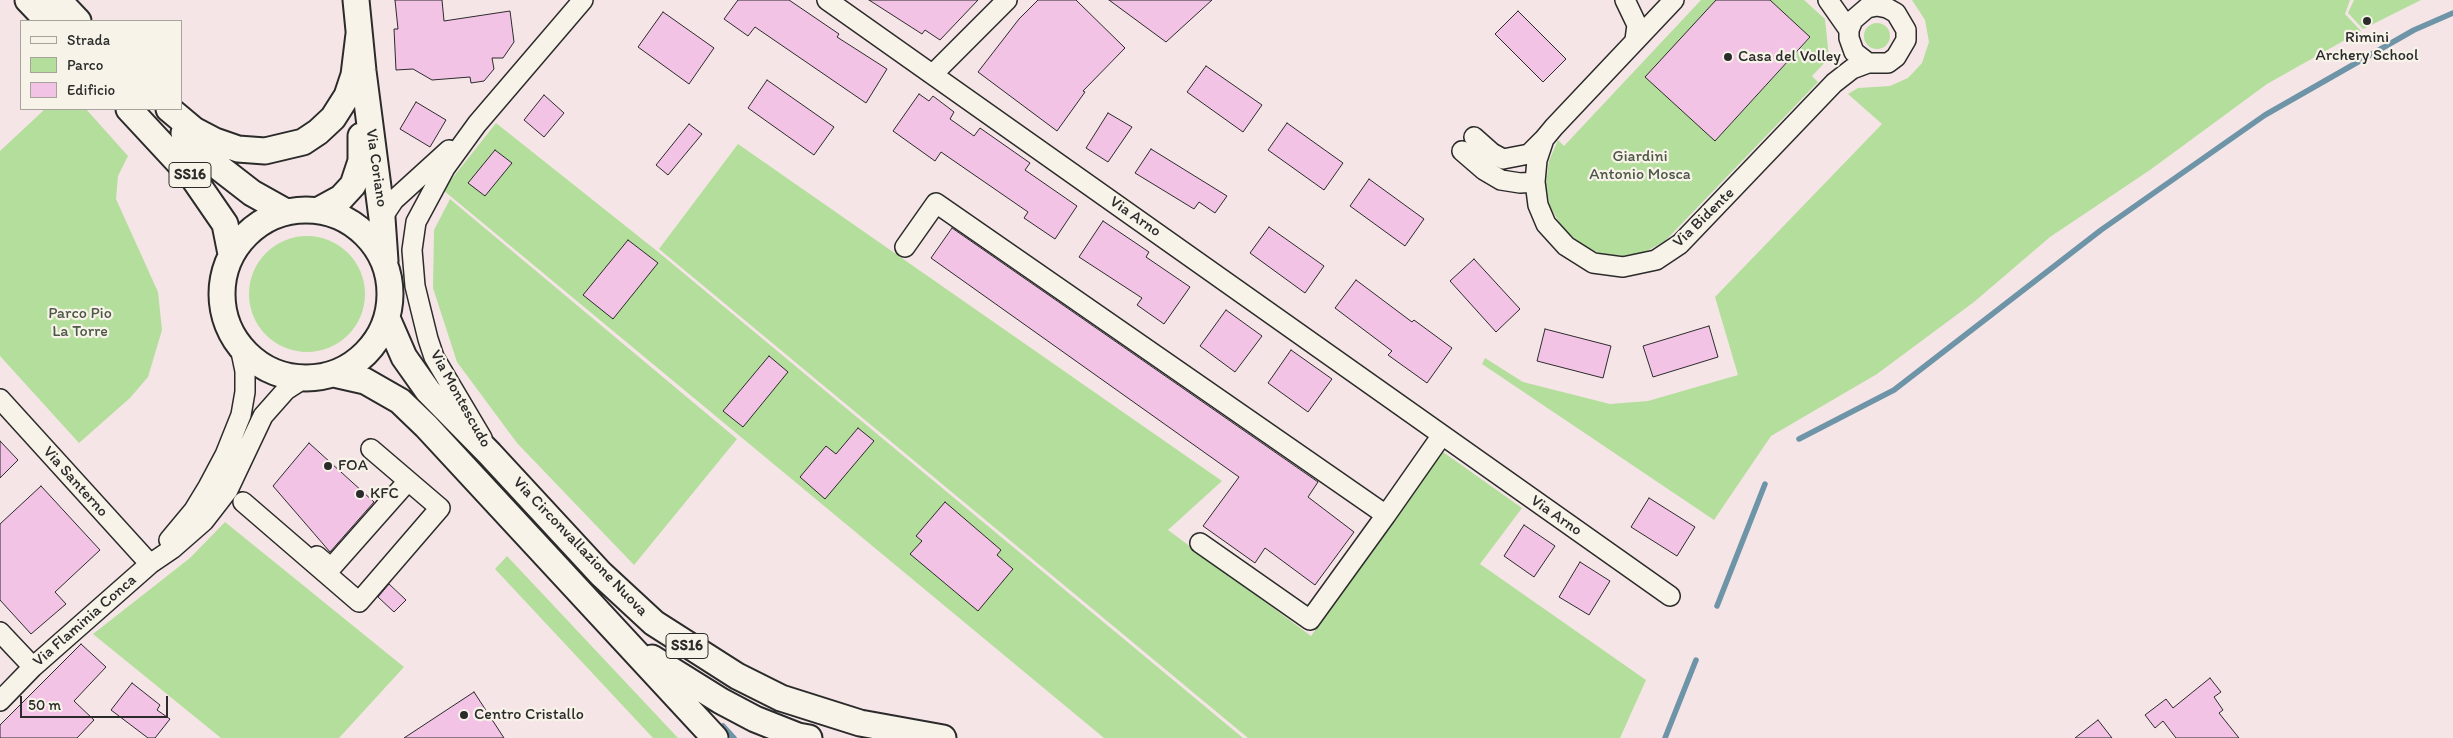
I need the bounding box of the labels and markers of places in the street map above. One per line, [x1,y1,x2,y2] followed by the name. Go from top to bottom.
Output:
[2361,15,2373,27] marker: Rimini Archery School
[2316,28,2418,66] place label: Rimini Archery School
[1738,47,1841,67] place label: Casa del Volley
[1722,51,1734,63] marker: Casa del Volley
[338,456,368,476] place label: FOA
[322,460,334,472] marker: FOA
[370,484,399,504] place label: KFC
[354,488,366,500] marker: KFC
[474,705,584,725] place label: Centro Cristallo
[458,709,470,721] marker: Centro Cristallo

